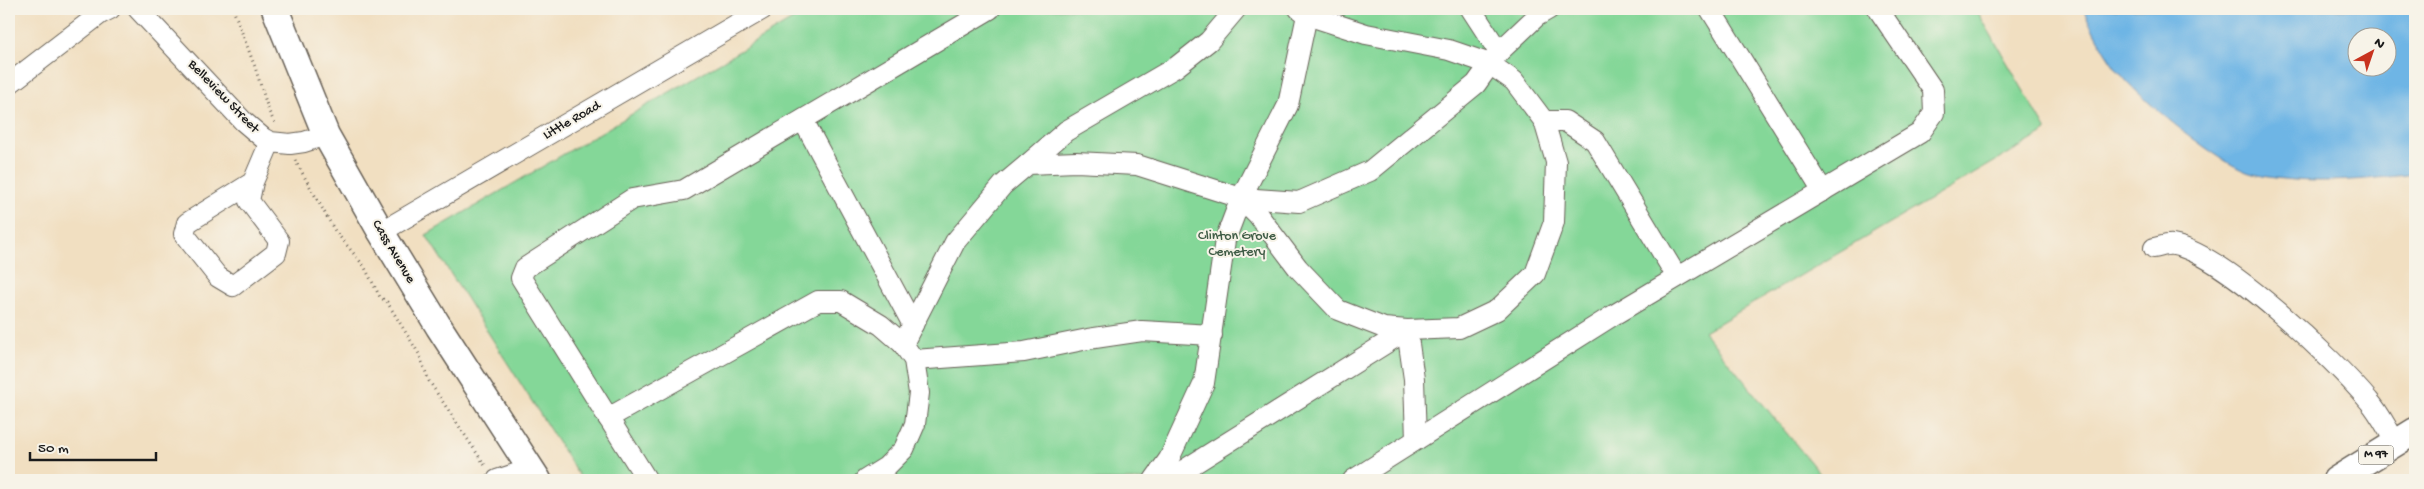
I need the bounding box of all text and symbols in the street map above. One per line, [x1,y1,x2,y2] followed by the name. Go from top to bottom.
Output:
[2346,28,2396,78] north arrow
[2370,35,2388,53] text: N
[183,56,263,138] street label: Belleview Street
[540,97,605,144] street label: Little Road
[367,217,419,288] street label: Cass Avenue
[1198,228,1277,261] park label: Clinton Grove Cemetery
[30,429,156,461] scale bar
[38,440,69,458] text: 50 m
[2358,446,2394,464] road number: M 97

